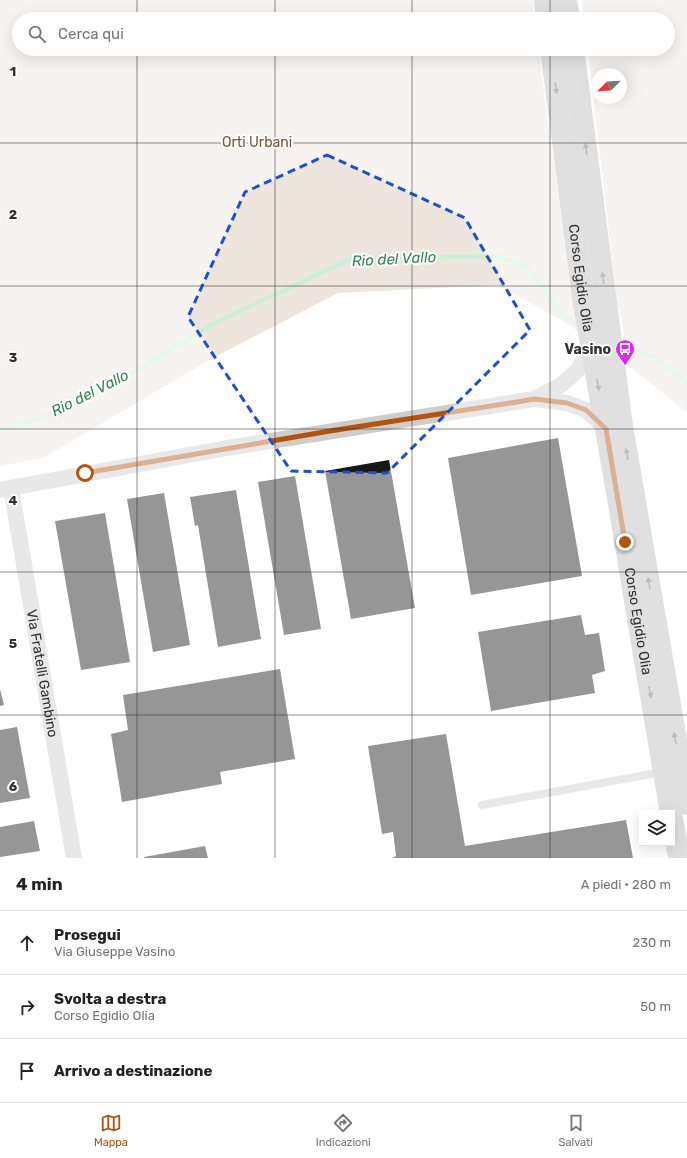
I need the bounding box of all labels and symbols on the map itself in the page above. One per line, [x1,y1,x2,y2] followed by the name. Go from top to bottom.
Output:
[10,64,16,79] text: 1
[591,68,627,104] north arrow
[553,82,559,94] one-way arrow
[222,134,292,151] park label: Orti Urbani
[583,143,590,156] one-way arrow
[9,207,17,222] text: 2
[565,223,597,333] street label: Corso Egidio Olia
[351,248,437,270] water label: Rio del Vallo
[599,272,606,285] one-way arrow
[614,338,636,366] bus stop icon: Vasino
[565,341,611,358] place label: Vasino
[9,350,18,365] text: 3
[48,366,132,420] water label: Rio del Vallo
[595,379,601,391] one-way arrow
[624,448,630,461] one-way arrow
[76,464,94,482] route start
[9,493,18,508] text: 4
[616,533,634,551] route end
[621,566,656,676] street label: Corso Egidio Olia
[646,577,652,589] one-way arrow
[23,608,62,739] street label: Via Fratelli Gambino
[9,636,17,651] text: 5
[647,686,653,698] one-way arrow
[672,732,678,745] one-way arrow
[9,779,18,794] text: 6

